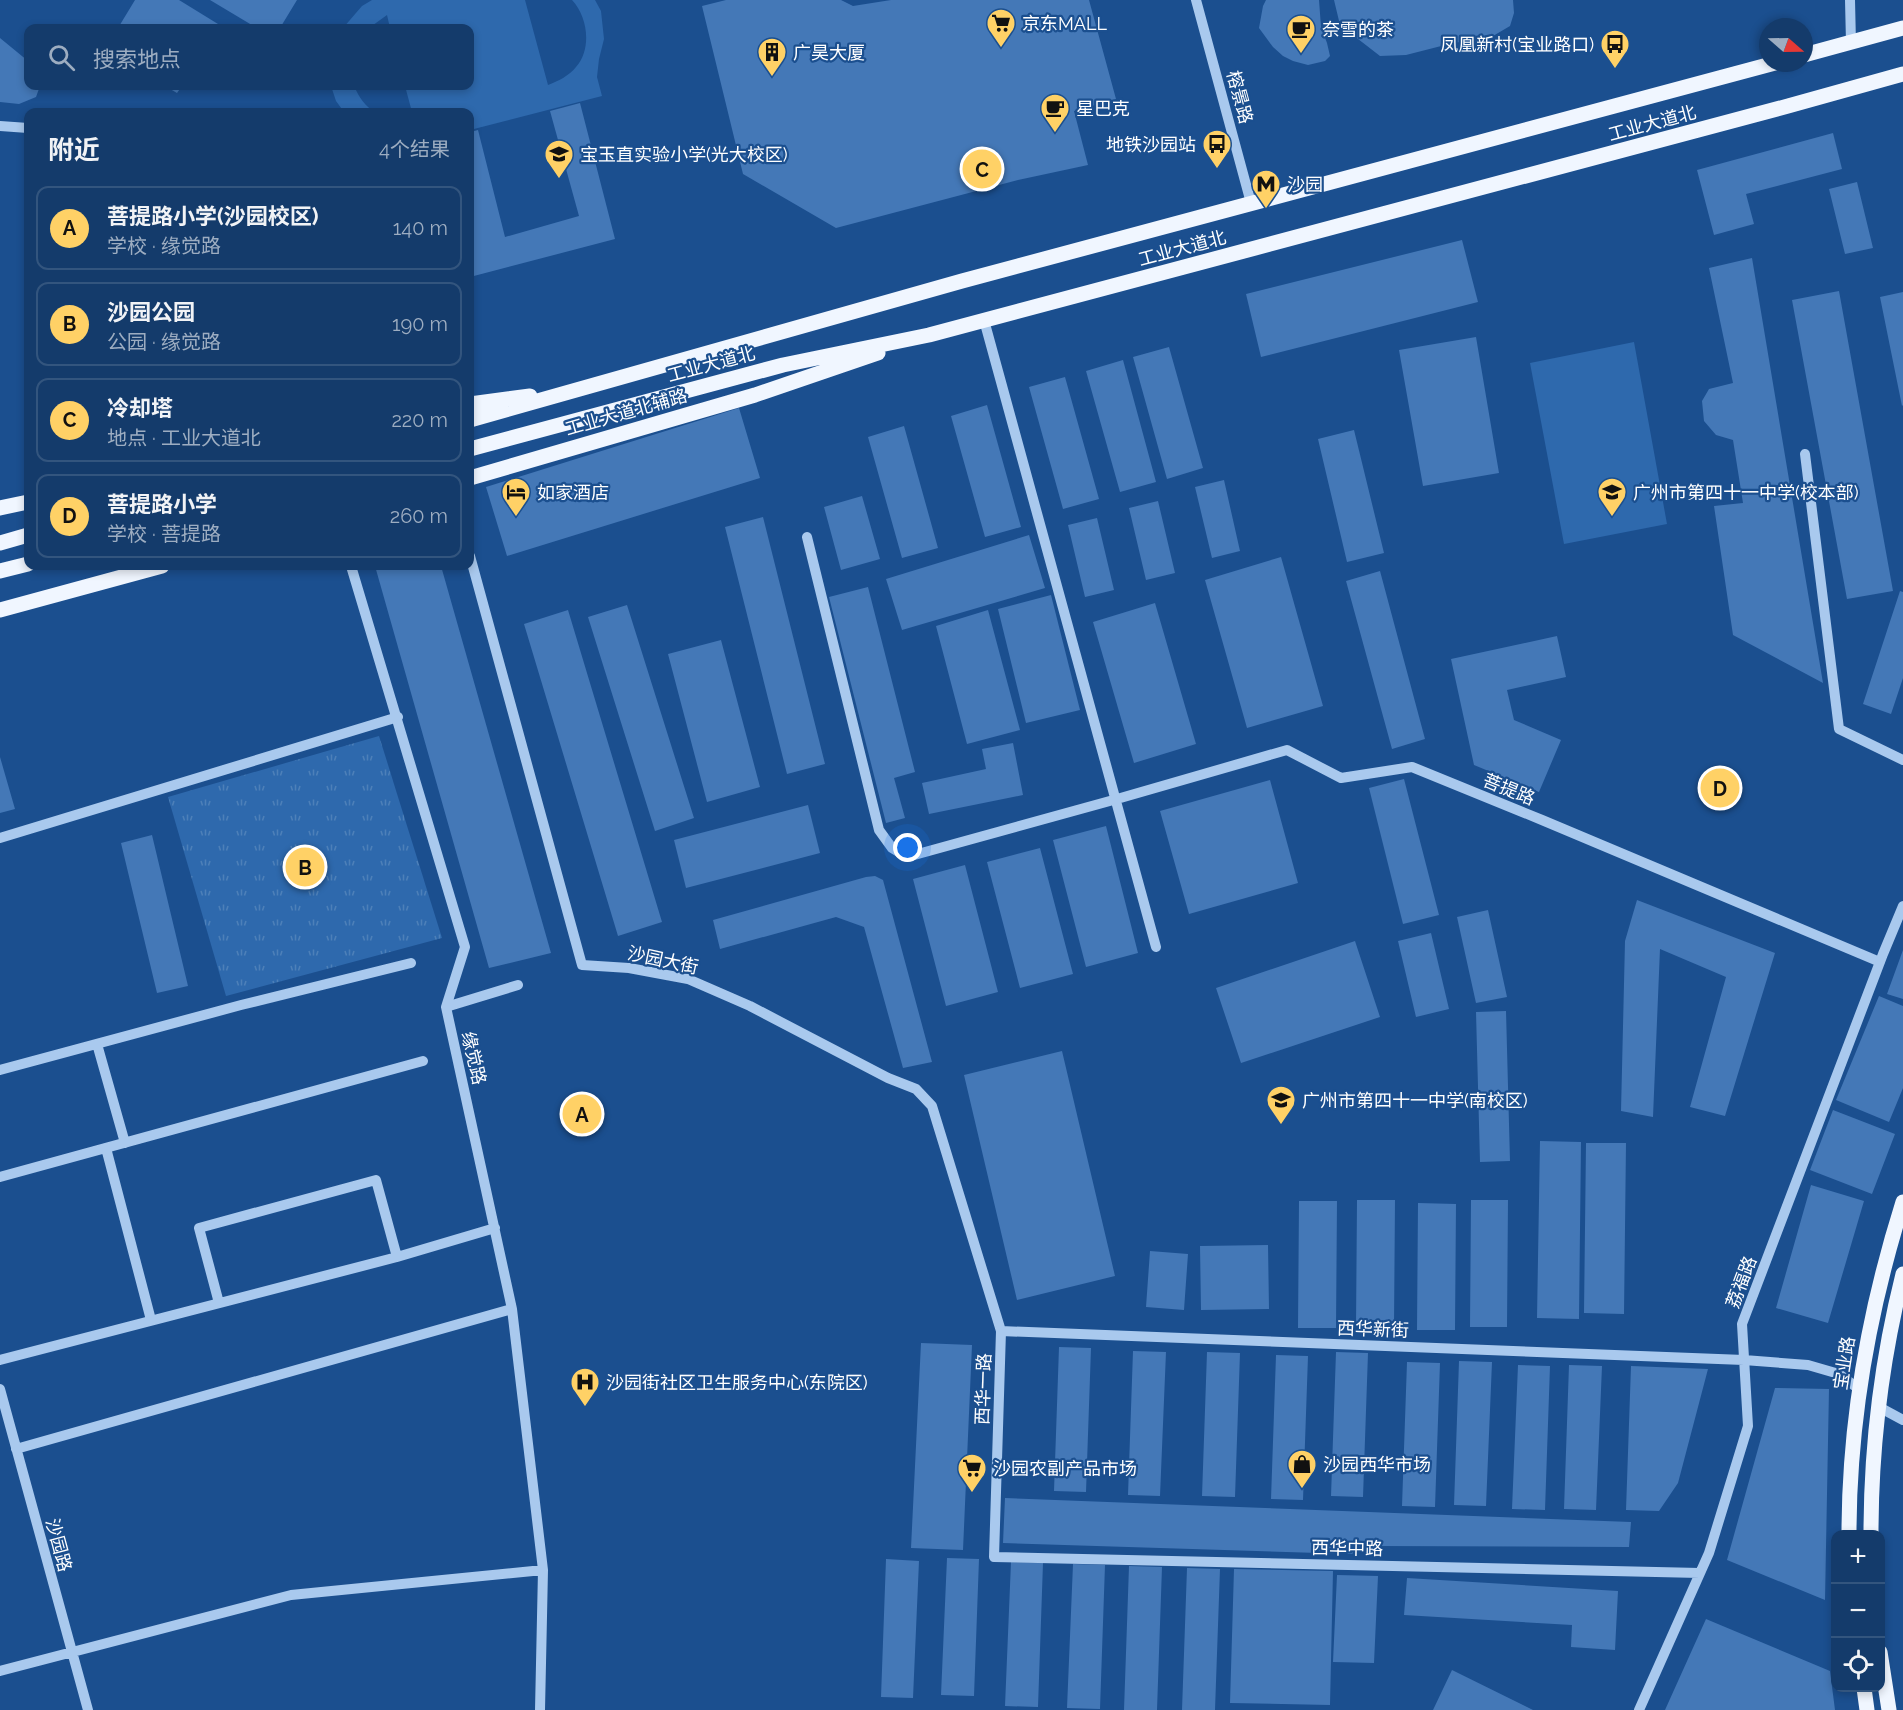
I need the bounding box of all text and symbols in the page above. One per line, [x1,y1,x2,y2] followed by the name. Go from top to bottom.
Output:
[985,7,1017,49] supermarket icon: 京东MALL
[1022,13,1107,34] place label: 京东MALL
[1285,13,1317,55] cafe icon: 奈雪的茶
[1759,18,1813,72] north arrow
[1322,19,1394,40] place label: 奈雪的茶
[24,24,474,90] search box
[1599,28,1631,70] bus stop icon: 凤凰新村(宝业路口)
[1440,34,1594,55] place label: 凤凰新村(宝业路口)
[756,36,788,78] building icon: 广昊大厦
[45,41,78,74] icon: search
[793,42,865,63] place label: 广昊大厦
[93,46,181,72] text: 搜索地点
[1223,68,1257,126] street label: 榕景路
[1039,92,1071,134] cafe icon: 星巴克
[1076,98,1130,119] place label: 星巴克
[1606,101,1698,145] street label: 工业大道北
[1201,128,1233,170] bus stop icon: 地铁沙园站
[1106,134,1196,155] place label: 地铁沙园站
[48,135,100,165] text: 附近
[379,137,450,161] text: 4个结果
[543,138,575,180] school or university icon: 宝玉直实验小学(光大校区)
[580,144,788,165] place label: 宝玉直实验小学(光大校区)
[962,146,1002,192] pin: C
[1250,168,1282,210] metro station icon: 沙园
[1287,174,1323,195] place label: 沙园
[107,203,319,229] text: 菩提路小学(沙园校区)
[63,216,76,240] text: A
[393,216,448,240] text: 140 m
[1136,226,1228,270] street label: 工业大道北
[107,234,221,258] text: 学校 · 缘觉路
[107,299,195,325] text: 沙园公园
[63,312,76,336] text: B
[392,312,448,336] text: 190 m
[107,330,221,354] text: 公园 · 缘觉路
[665,342,757,386] street label: 工业大道北
[563,385,689,439] street label: 工业大道北辅路
[107,395,173,421] text: 冷却塔
[63,408,76,432] text: C
[391,408,448,432] text: 220 m
[107,426,261,450] text: 地点 · 工业大道北
[500,476,532,518] hotel icon: 如家酒店
[1596,476,1628,518] school or university icon: 广州市第四十一中学(校本部)
[537,482,609,503] place label: 如家酒店
[1633,482,1859,503] place label: 广州市第四十一中学(校本部)
[107,491,217,517] text: 菩提路小学
[62,504,77,528] text: D
[390,504,448,528] text: 260 m
[107,522,221,546] text: 学校 · 菩提路
[1700,766,1740,810] pin: D
[1480,769,1538,809] street label: 菩提路
[893,833,922,862] your location
[286,844,324,890] pin: B
[626,942,700,978] street label: 沙园大街
[458,1029,490,1087] street label: 缘觉路
[1265,1084,1297,1126] school or university icon: 广州市第四十一中学(南校区)
[1302,1090,1528,1111] place label: 广州市第四十一中学(南校区)
[562,1092,602,1136] pin: A
[1722,1253,1760,1311] street label: 荔福路
[1337,1317,1409,1341] street label: 西华新街
[1829,1335,1859,1391] street label: 宝业路
[971,1353,995,1425] street label: 西华一路
[569,1366,601,1408] hospital icon: 沙园街社区卫生服务中心(东院区)
[606,1372,868,1393] place label: 沙园街社区卫生服务中心(东院区)
[1286,1448,1318,1490] shop icon: 沙园西华市场
[956,1452,988,1494] supermarket icon: 沙园农副产品市场
[1323,1454,1431,1475] place label: 沙园西华市场
[993,1458,1137,1479] place label: 沙园农副产品市场
[42,1516,76,1574] street label: 沙园路
[1831,1530,1885,1692] map controls
[1831,1530,1885,1584] button: +
[1311,1537,1383,1559] street label: 西华中路
[1831,1584,1885,1638] button: −
[1831,1638,1885,1692] button: locate

